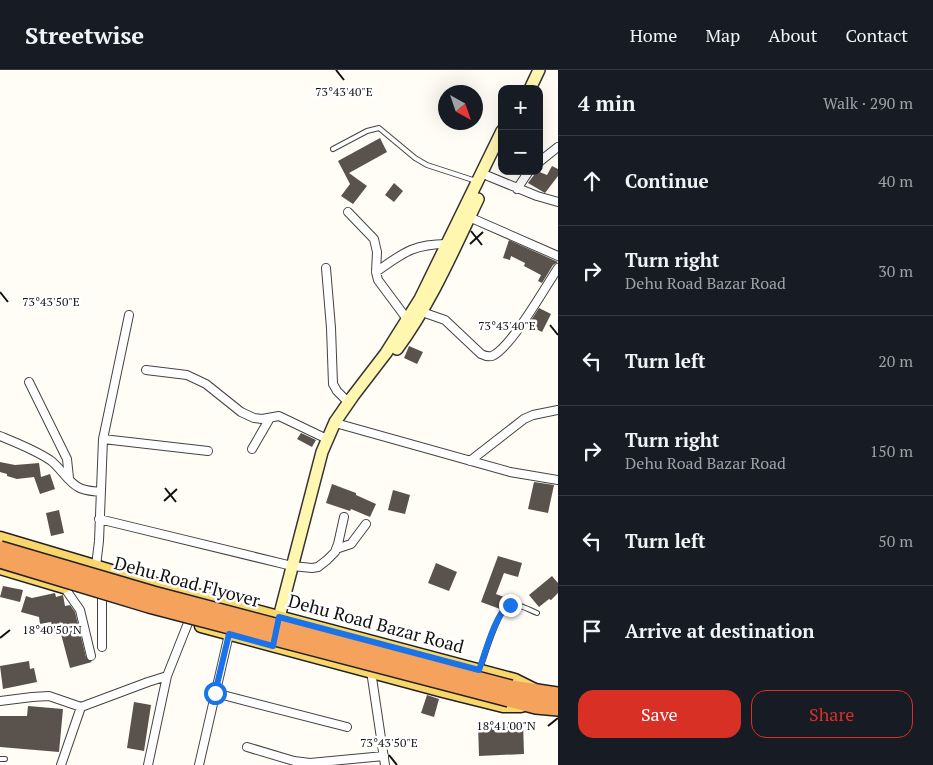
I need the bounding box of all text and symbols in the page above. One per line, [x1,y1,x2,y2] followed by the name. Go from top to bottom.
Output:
[25,19,144,51] text: Streetwise
[630,23,677,47] text: Home
[705,23,740,47] text: Map
[768,23,817,47] text: About
[845,23,908,47] text: Contact
[315,84,373,99] text: 73°43'40"E
[438,85,483,130] north arrow
[498,85,543,175] map controls
[498,85,543,130] button: +
[578,89,635,117] text: 4 min
[823,92,913,114] text: Walk · 290 m
[498,130,543,175] button: −
[578,167,606,195] icon: ahead
[625,168,709,193] text: Continue
[878,170,913,192] text: 40 m
[625,247,719,272] text: Turn right
[578,257,606,285] icon: right
[878,260,913,282] text: 30 m
[625,272,786,294] text: Dehu Road Bazar Road
[22,294,80,309] text: 73°43'50"E
[478,318,536,333] text: 73°43'40"E
[578,347,606,375] icon: left
[625,348,706,373] text: Turn left
[878,350,913,372] text: 20 m
[625,427,719,452] text: Turn right
[578,437,606,465] icon: right
[870,440,913,462] text: 150 m
[625,452,786,474] text: Dehu Road Bazar Road
[578,527,606,555] icon: left
[625,528,706,553] text: Turn left
[878,530,913,552] text: 50 m
[112,550,263,612] street label: Dehu Road Flyover
[286,588,467,658] street label: Dehu Road Bazar Road
[499,594,522,617] route end
[578,617,606,645] icon: arrive
[625,618,814,643] text: Arrive at destination
[22,622,82,637] text: 18°40'50"N
[204,682,227,705] route start
[578,690,741,738] button: Save
[751,690,913,738] button: Share
[476,718,536,733] text: 18°41'00"N
[360,735,418,750] text: 73°43'50"E

